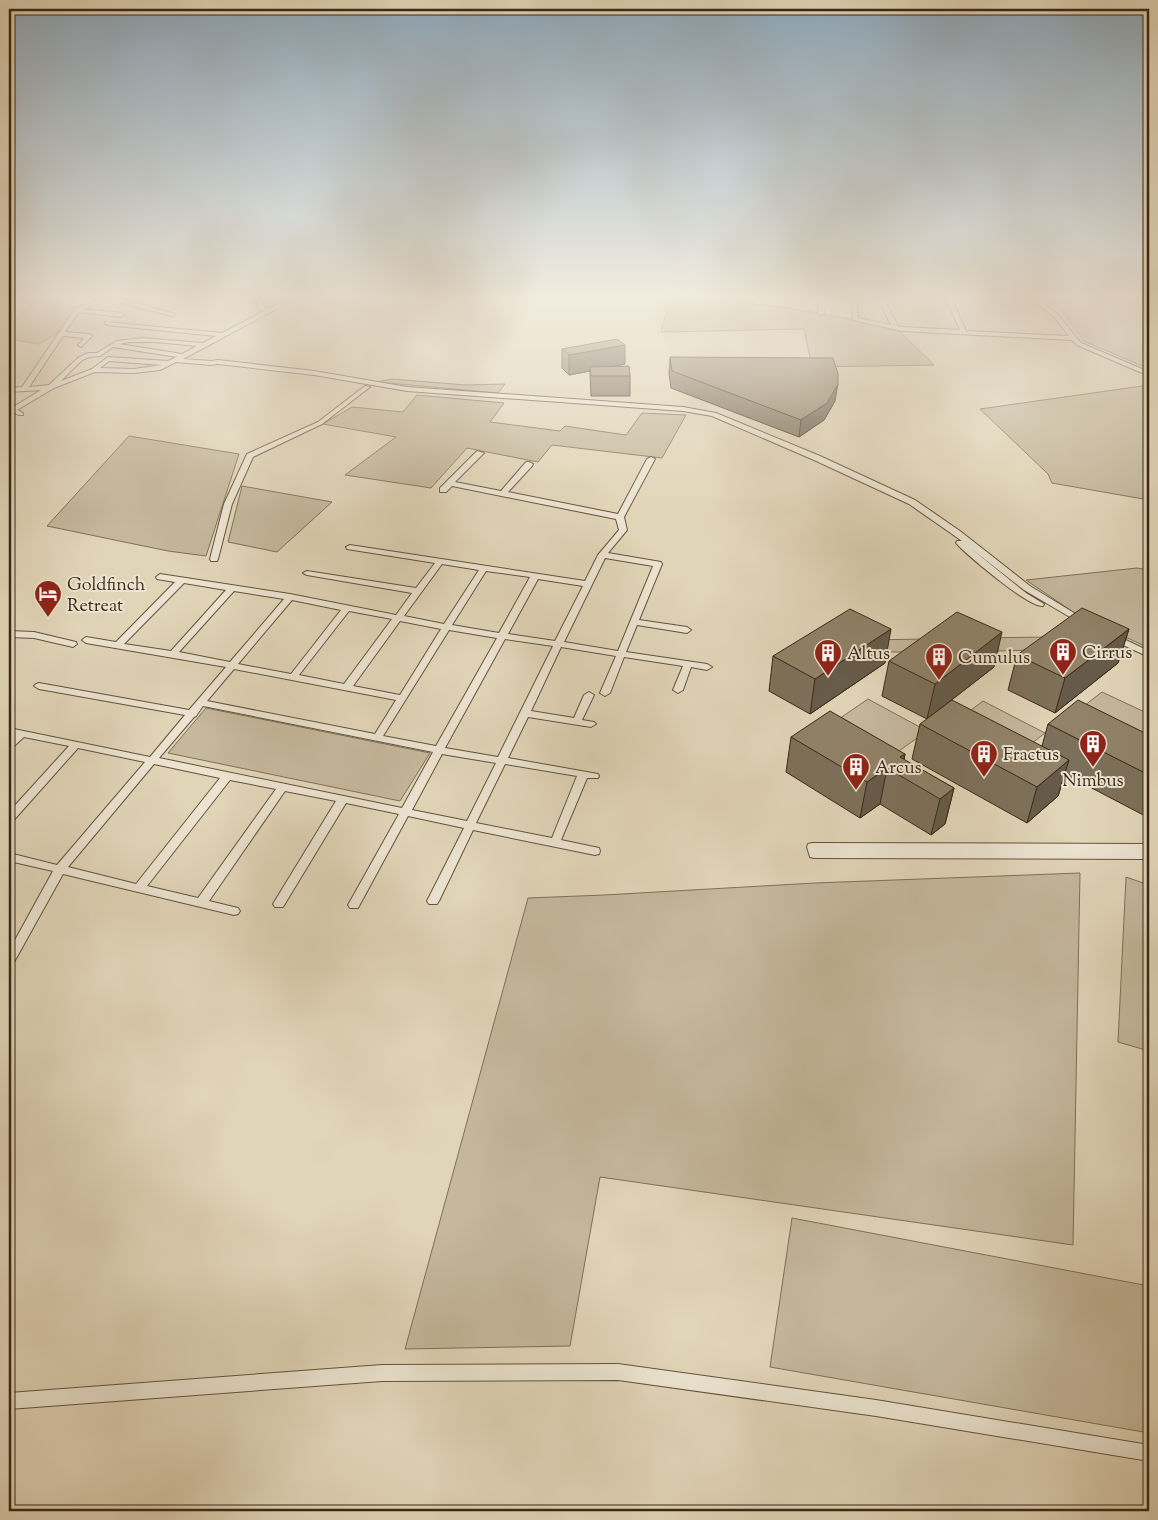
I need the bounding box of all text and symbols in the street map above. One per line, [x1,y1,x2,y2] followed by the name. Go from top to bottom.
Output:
[67,573,146,620] place label: Goldfinch Retreat
[33,579,63,618] hotel icon: Goldfinch Retreat
[1048,637,1078,676] building icon: Cirrus
[813,638,843,677] building icon: Altus
[1082,641,1132,667] place label: Cirrus
[847,642,890,668] place label: Altus
[924,642,954,681] building icon: Cumulus
[958,646,1030,672] place label: Cumulus
[1078,729,1108,768] building icon: Nimbus
[969,739,999,778] building icon: Fractus
[1003,743,1059,769] place label: Fractus
[841,752,871,791] building icon: Arcus
[875,756,922,782] place label: Arcus
[1062,769,1124,795] place label: Nimbus

